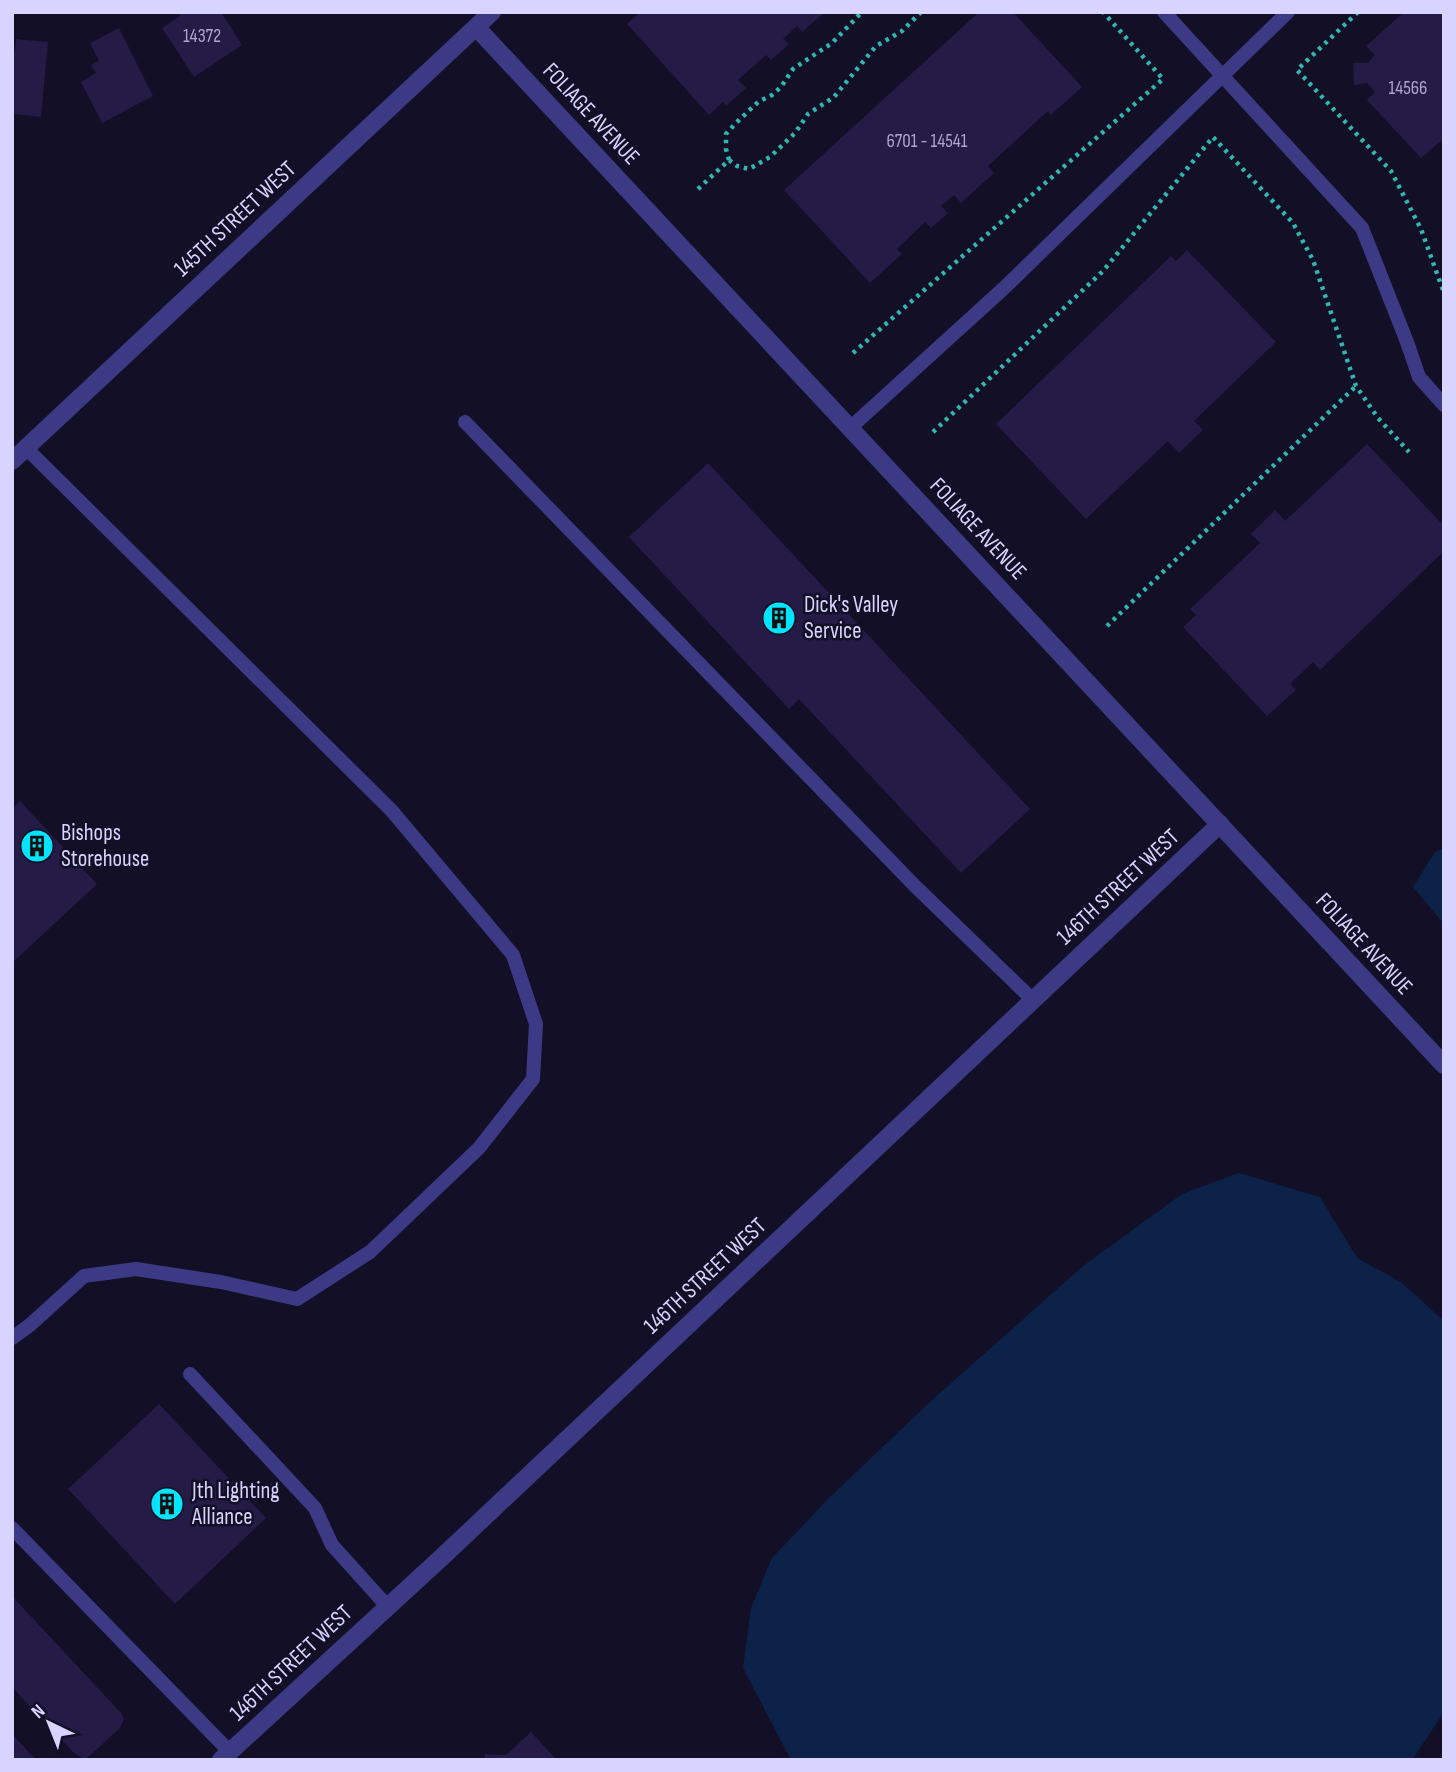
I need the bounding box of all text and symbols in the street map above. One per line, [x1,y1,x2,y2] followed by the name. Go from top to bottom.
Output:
[183,25,221,48] house number: 14372
[537,57,645,171] street label: FOLIAGE AVENUE
[1389,77,1427,100] house number: 14566
[887,130,968,153] house number: 6701 - 14541
[168,155,302,283] street label: 145TH STREET WEST
[924,472,1032,586] street label: FOLIAGE AVENUE
[804,591,898,645] place label: Dick's Valley Service
[760,599,798,637] building icon: Dick's Valley Service
[61,819,149,873] place label: Bishops Storehouse
[1051,823,1185,951] street label: 146TH STREET WEST
[18,827,56,865] building icon: Bishops Storehouse
[1310,887,1418,1001] street label: FOLIAGE AVENUE
[638,1212,772,1340] street label: 146TH STREET WEST
[191,1477,280,1531] place label: Jth Lighting Alliance
[148,1485,186,1523] building icon: Jth Lighting Alliance
[224,1599,358,1727] street label: 146TH STREET WEST
[14,1688,84,1758] north arrow
[27,1700,50,1724] text: N

